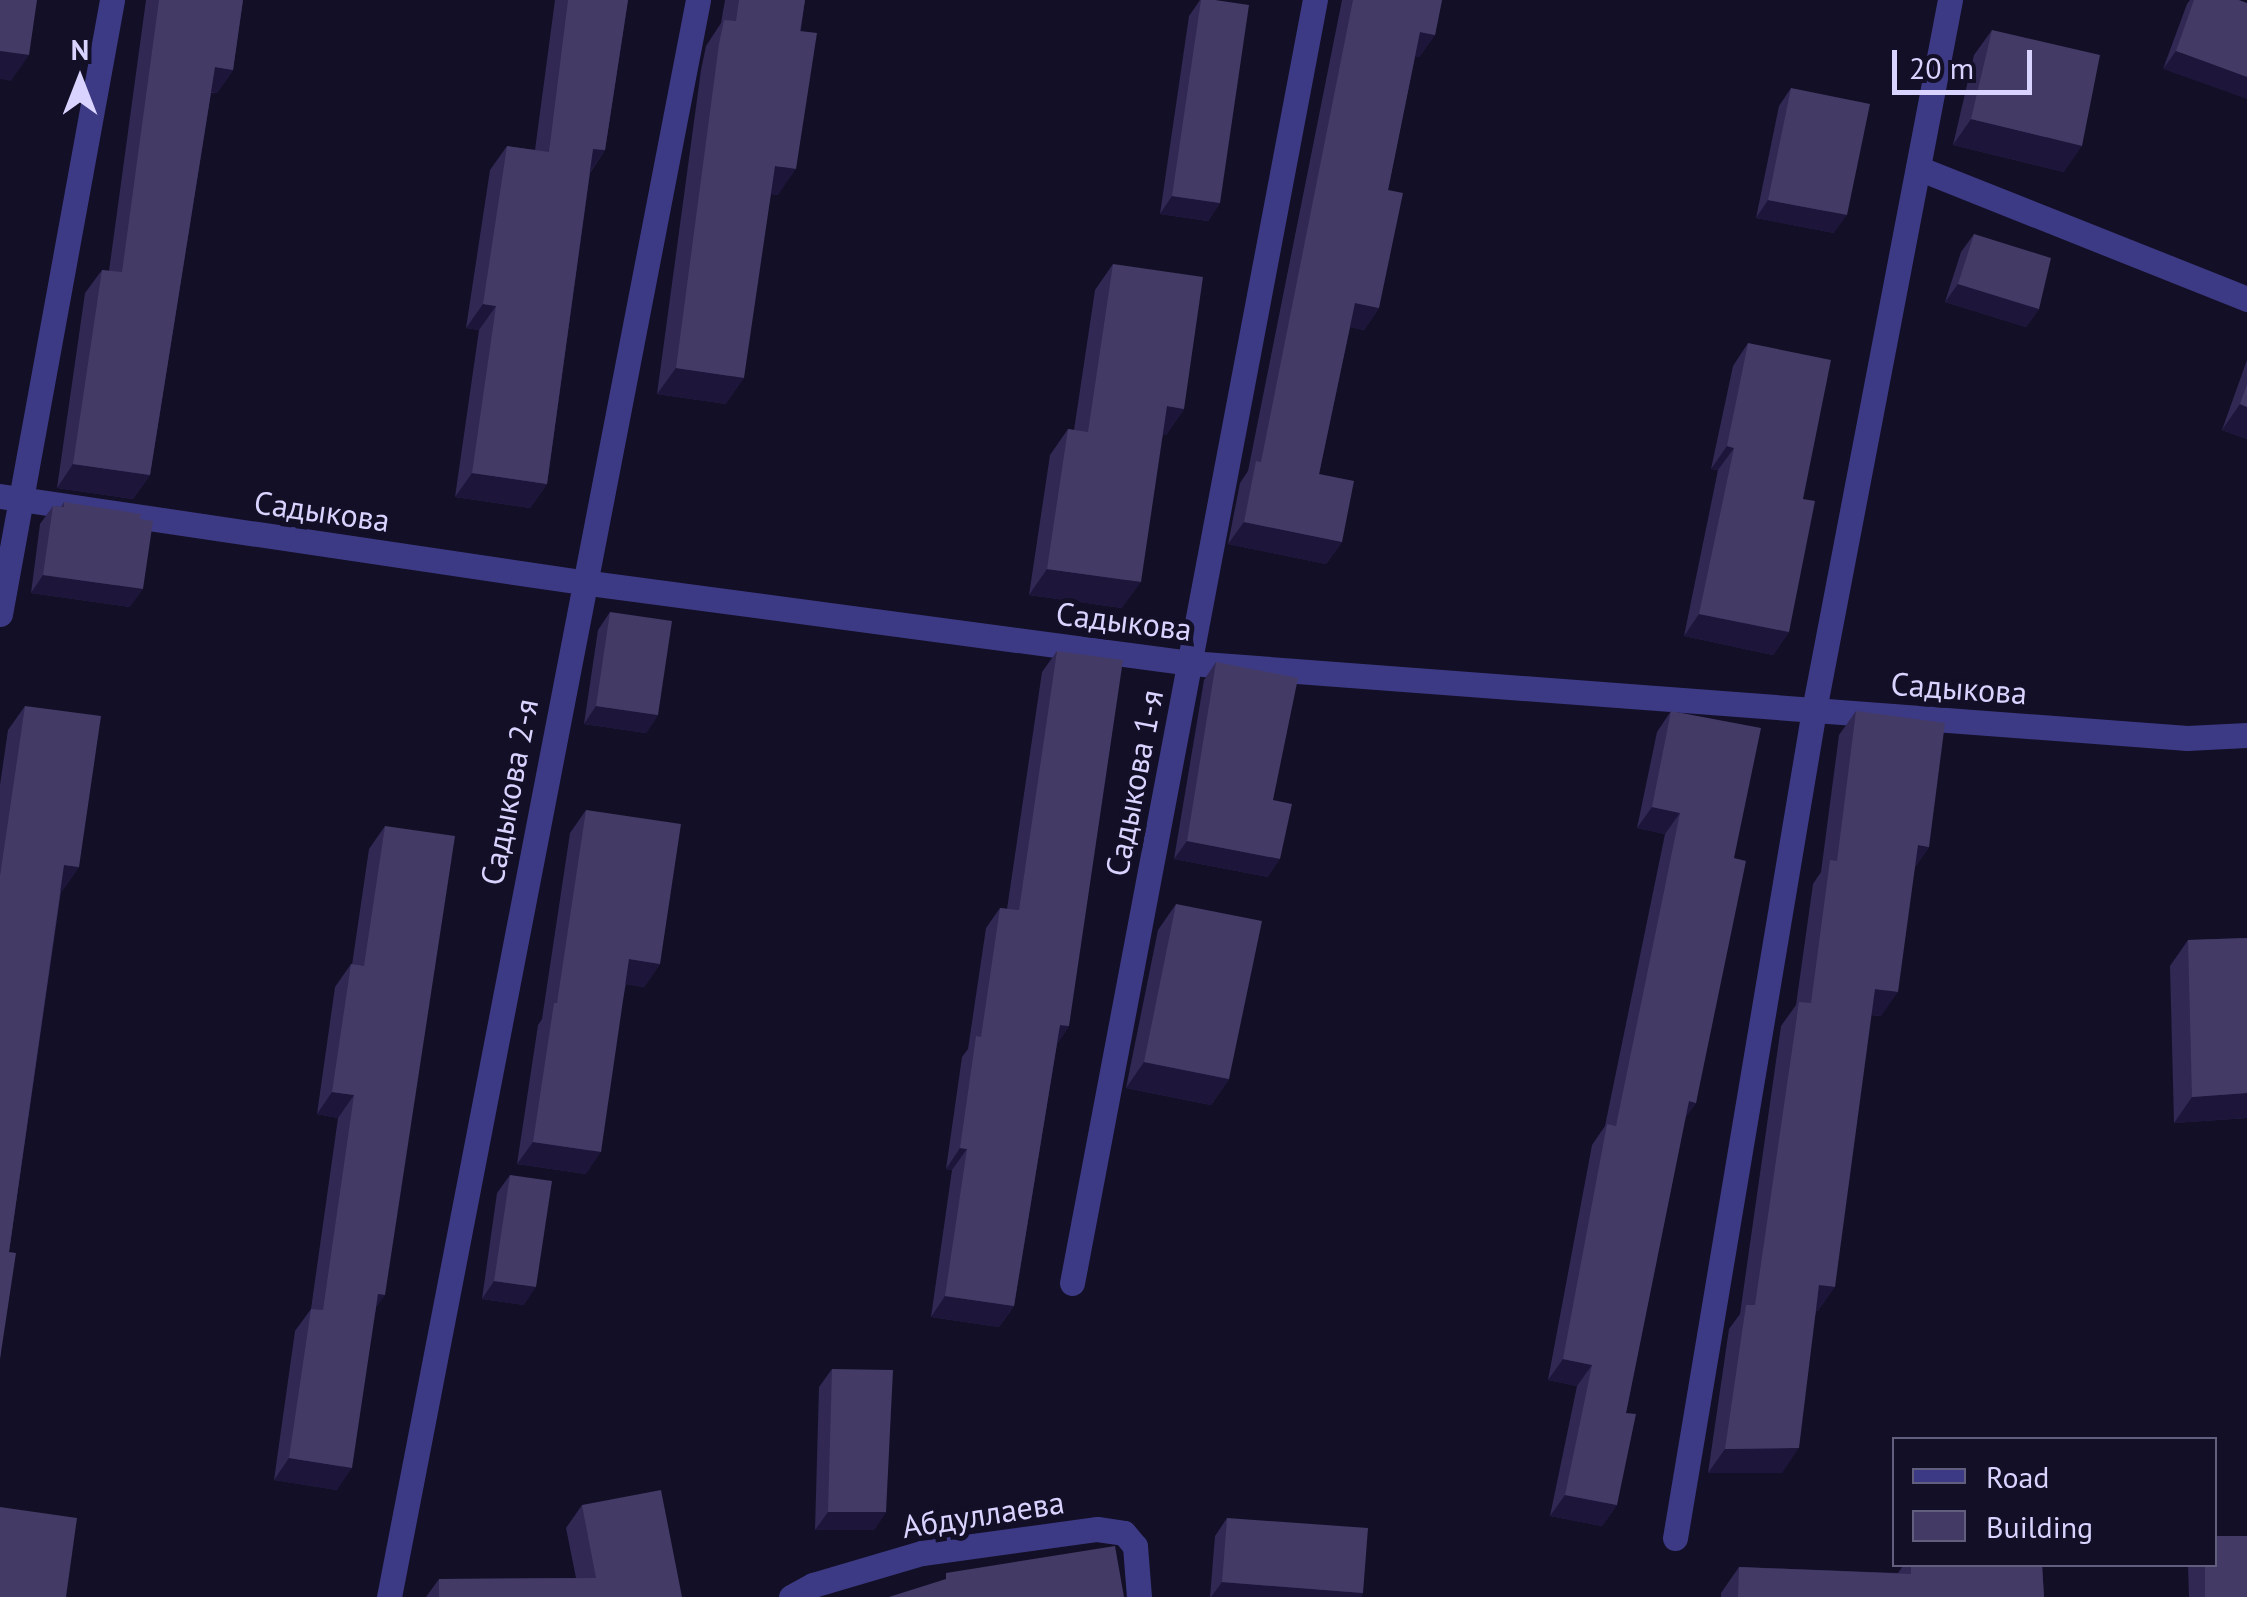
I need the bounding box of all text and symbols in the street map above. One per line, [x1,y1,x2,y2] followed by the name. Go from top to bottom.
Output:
[30,30,130,130] north arrow
[1897,30,2037,92] scale bar
[71,31,89,68] text: N
[1909,48,1974,87] text: 20 m
[252,482,392,540] street label: Садыкова
[1054,594,1194,648] street label: Садыкова
[1890,664,2028,712] street label: Садыкова
[1097,686,1171,880] street label: Садыкова 1-я
[472,695,546,889] street label: Садыкова 2-я
[1892,1437,2217,1567] legend
[1986,1457,2050,1496] text: Road
[899,1482,1067,1546] street label: Абдуллаева
[1986,1507,2093,1546] text: Building

